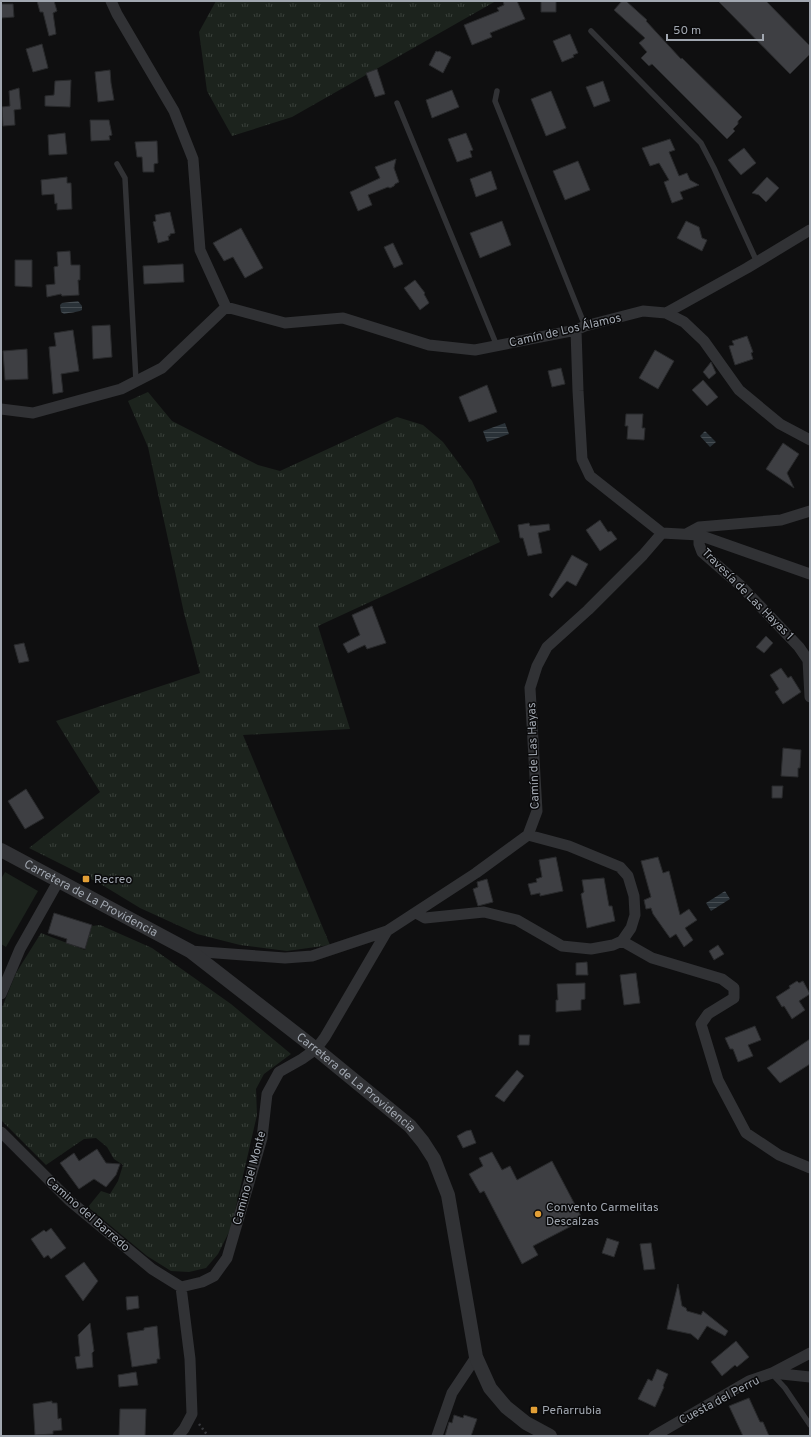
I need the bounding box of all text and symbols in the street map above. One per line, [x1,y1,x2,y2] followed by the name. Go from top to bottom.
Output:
[667,16,763,42] scale bar
[673,23,701,39] text: 50 m
[508,310,623,352] street label: Camín de Los Álamos
[698,545,797,644] street label: Travesía de Las Hayas 1
[524,702,544,810] street label: Camín de Las Hayas
[21,857,160,941] street label: Carretera de La Providencia
[94,872,132,888] place label: Recreo
[81,874,91,884] marker: Recreo
[293,1030,419,1136] street label: Carretera de La Providencia
[230,1129,270,1227] street label: Camino del Monte
[42,1174,133,1256] street label: Camino del Barredo
[546,1200,659,1230] place label: Convento Carmelitas Descalzas
[533,1209,543,1219] marker: Convento Carmelitas Descalzas
[676,1373,763,1429] street label: Cuesta del Perru
[542,1403,601,1419] place label: Peñarrubia
[529,1405,539,1415] marker: Peñarrubia

